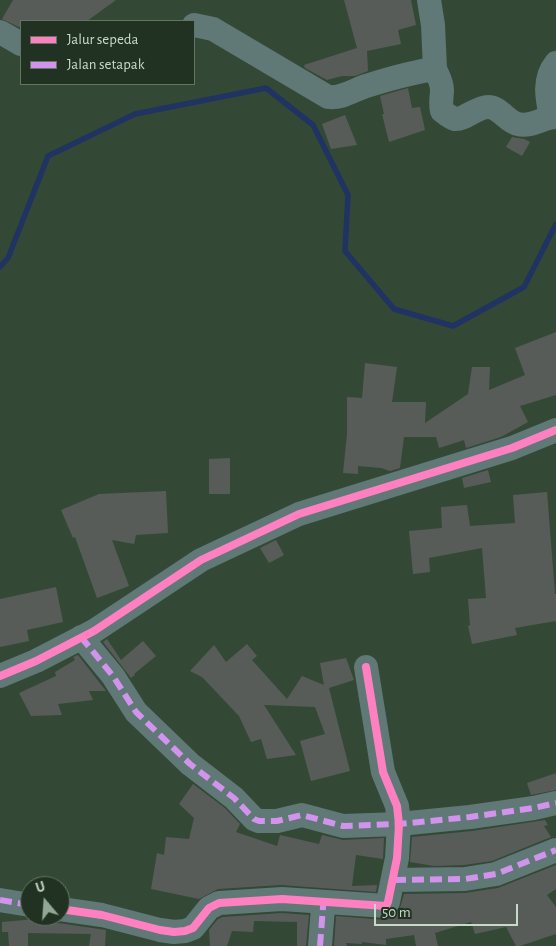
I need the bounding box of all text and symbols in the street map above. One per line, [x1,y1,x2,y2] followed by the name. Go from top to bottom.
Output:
[20,20,195,85] legend
[67,32,139,47] text: Jalur sepeda
[67,57,145,72] text: Jalan setapak
[20,876,70,926] north arrow
[34,880,47,896] text: U
[376,894,520,926] scale bar
[382,905,411,920] text: 50 m

